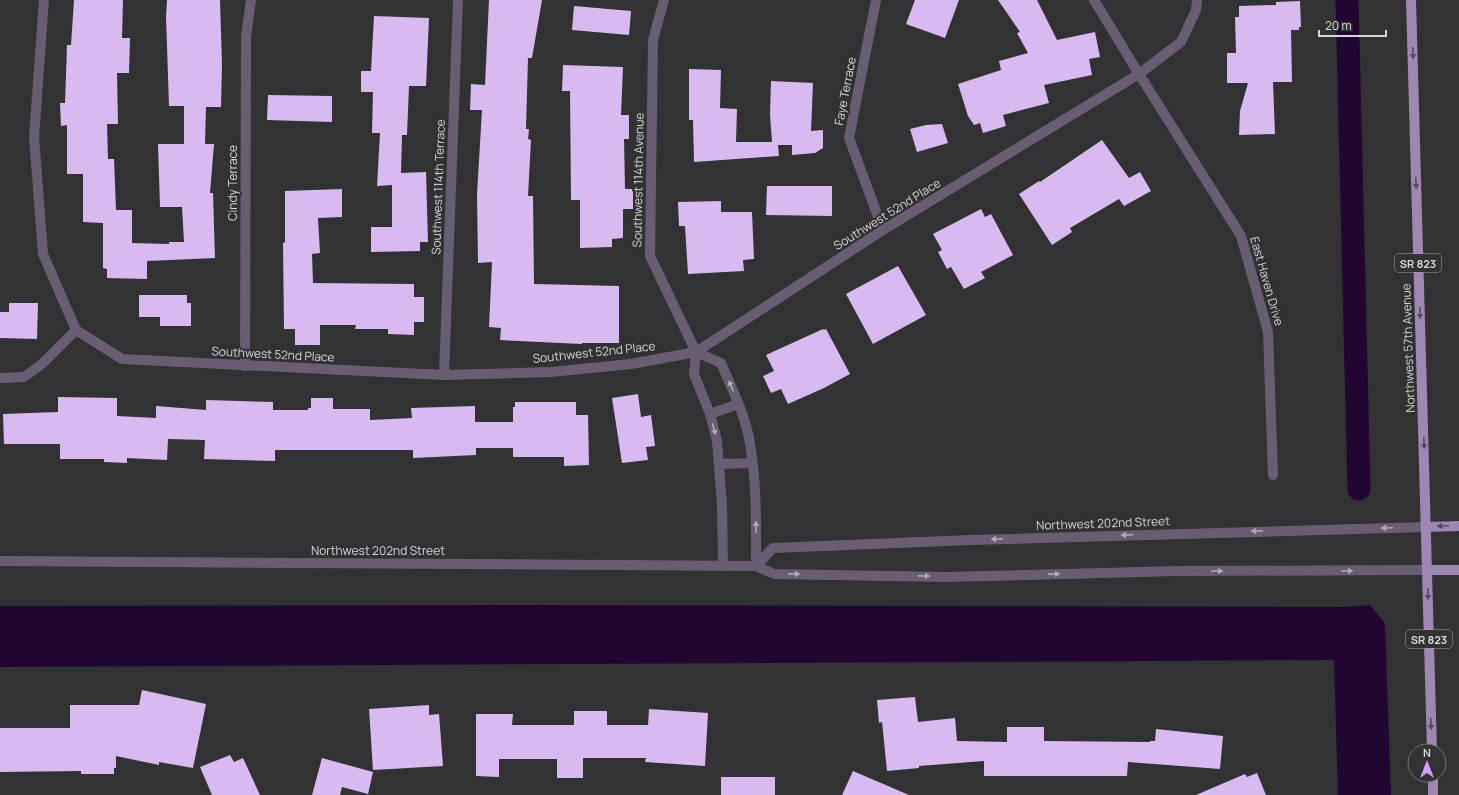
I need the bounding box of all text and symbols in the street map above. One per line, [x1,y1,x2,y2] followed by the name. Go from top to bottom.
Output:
[1319,12,1386,38] scale bar
[1325,17,1352,34] text: 20 m
[1410,47,1416,60] one-way arrow
[830,55,860,127] street label: Faye Terrace
[628,112,648,248] street label: Southwest 114th Avenue
[427,119,449,255] street label: Southwest 114th Terrace
[224,145,241,221] street label: Cindy Terrace
[830,174,944,254] street label: Southwest 52nd Place
[1413,177,1419,190] one-way arrow
[1246,234,1288,328] street label: East Haven Drive
[1395,254,1441,272] road number: SR 823
[1397,283,1419,413] street label: Northwest 57th Avenue
[1417,307,1423,320] one-way arrow
[532,337,656,367] street label: Southwest 52nd Place
[211,342,335,366] street label: Southwest 52nd Place
[727,380,733,392] one-way arrow
[711,423,717,435] one-way arrow
[1420,437,1427,449] one-way arrow
[1036,512,1170,534] street label: Northwest 202nd Street
[753,520,759,533] one-way arrow
[1437,523,1449,530] one-way arrow
[1380,525,1393,531] one-way arrow
[1250,528,1263,534] one-way arrow
[1120,532,1133,538] one-way arrow
[990,536,1003,542] one-way arrow
[311,542,445,559] street label: Northwest 202nd Street
[1211,568,1224,574] one-way arrow
[1341,568,1354,574] one-way arrow
[788,571,801,577] one-way arrow
[1048,571,1061,577] one-way arrow
[918,573,931,579] one-way arrow
[1425,588,1431,601] one-way arrow
[1406,630,1452,648] road number: SR 823
[1428,718,1434,731] one-way arrow
[1407,743,1447,783] north arrow
[1423,745,1431,760] text: N

